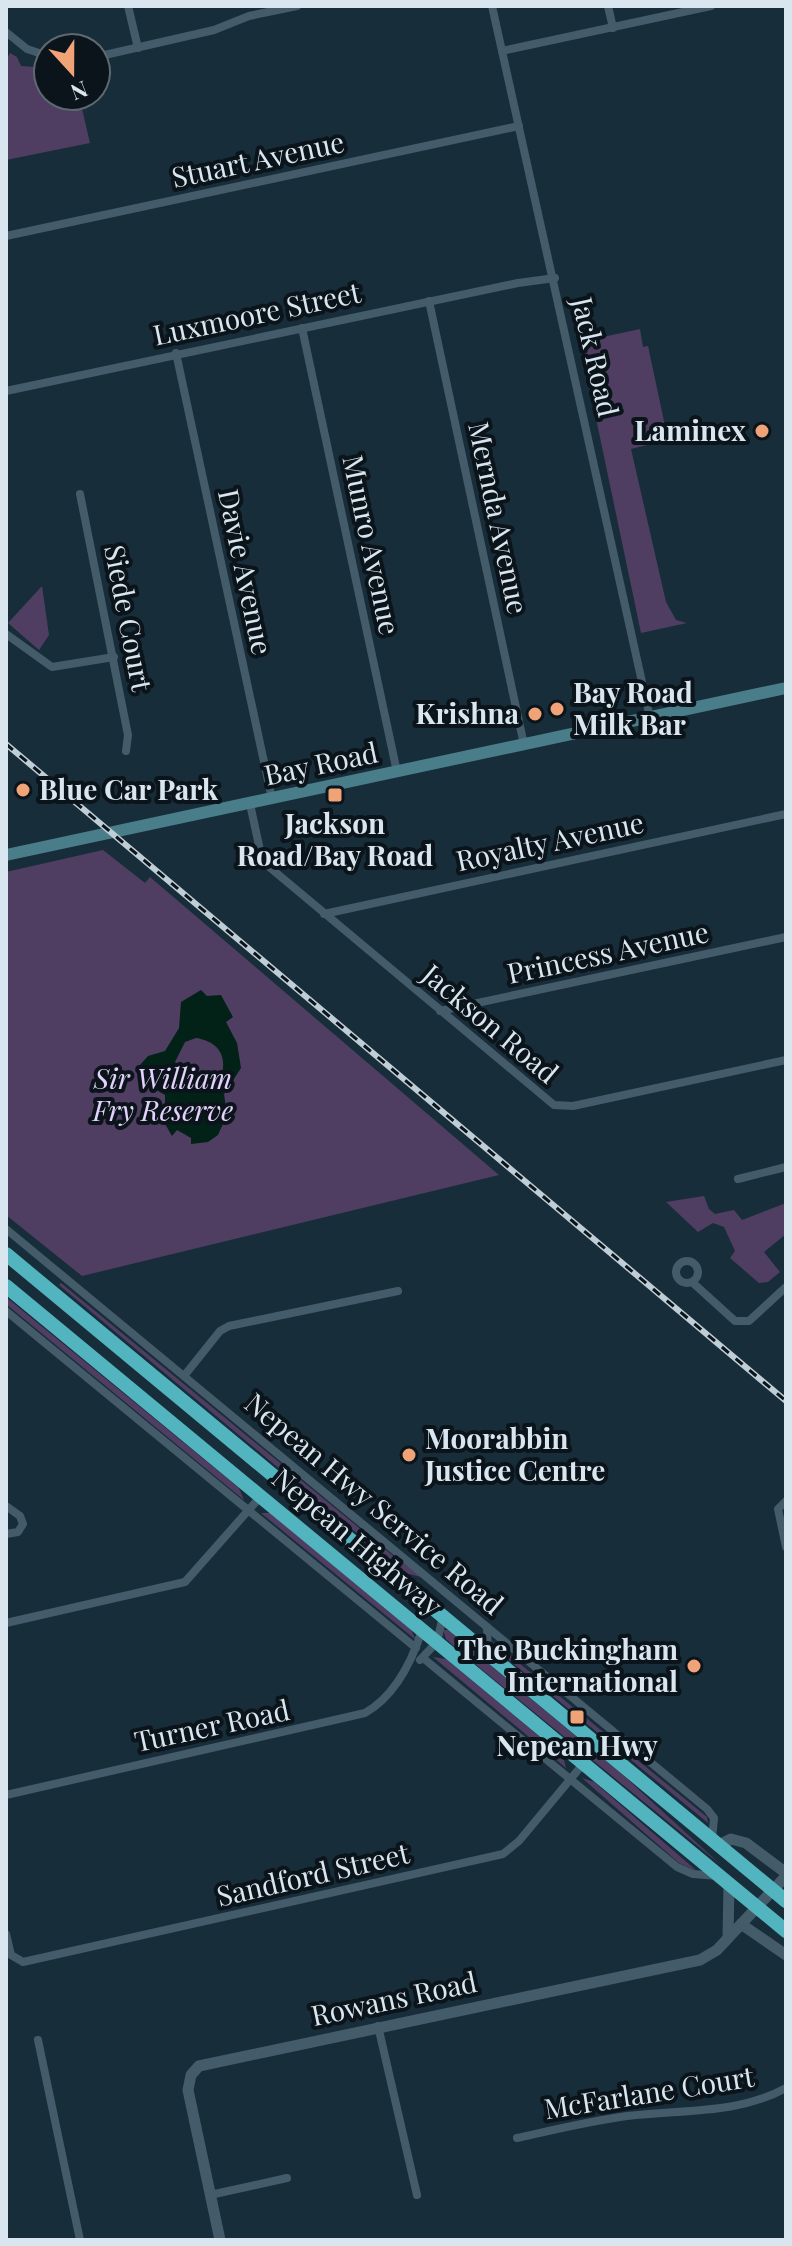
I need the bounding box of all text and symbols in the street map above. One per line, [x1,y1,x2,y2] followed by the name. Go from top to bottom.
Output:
[32,32,112,112] north arrow
[67,75,92,108] text: N
[168,122,347,195] street label: Stuart Avenue
[150,272,365,353] street label: Luxmoore Street
[565,292,628,420] street label: Jack Road
[634,411,747,448] place label: Laminex
[461,418,538,617] street label: Mernda Avenue
[753,422,771,440] marker: Laminex
[335,451,410,638] street label: Munro Avenue
[211,485,282,658] street label: Davie Avenue
[97,541,162,695] street label: Siede Court
[573,673,693,742] place label: Bay Road Milk Bar
[415,694,519,731] place label: Krishna
[548,700,566,718] marker: Bay Road Milk Bar
[526,705,544,723] marker: Krishna
[260,732,381,793] street label: Bay Road
[39,770,219,807] place label: Blue Car Park
[14,781,32,799] marker: Blue Car Park
[326,786,344,804] marker: Jackson Road/Bay Road
[452,803,647,878] street label: Royalty Avenue
[237,804,434,873] place label: Jackson Road/Bay Road
[504,912,712,991] street label: Princess Avenue
[414,954,567,1091] street label: Jackson Road
[92,1059,233,1128] park label: Sir William Fry Reserve
[238,1384,512,1622] street label: Nepean Hwy Service Road
[424,1419,605,1488] place label: Moorabbin Justice Centre
[400,1446,418,1464] marker: Moorabbin Justice Centre
[265,1459,451,1623] street label: Nepean Highway
[458,1630,678,1699] place label: The Buckingham International
[685,1657,703,1675] marker: The Buckingham International
[131,1690,293,1759] street label: Turner Road
[568,1708,586,1726] marker: Nepean Hwy
[496,1726,658,1763] place label: Nepean Hwy
[213,1833,414,1914] street label: Sandford Street
[307,1962,480,2033] street label: Rowans Road
[541,2056,757,2126] street label: McFarlane Court

